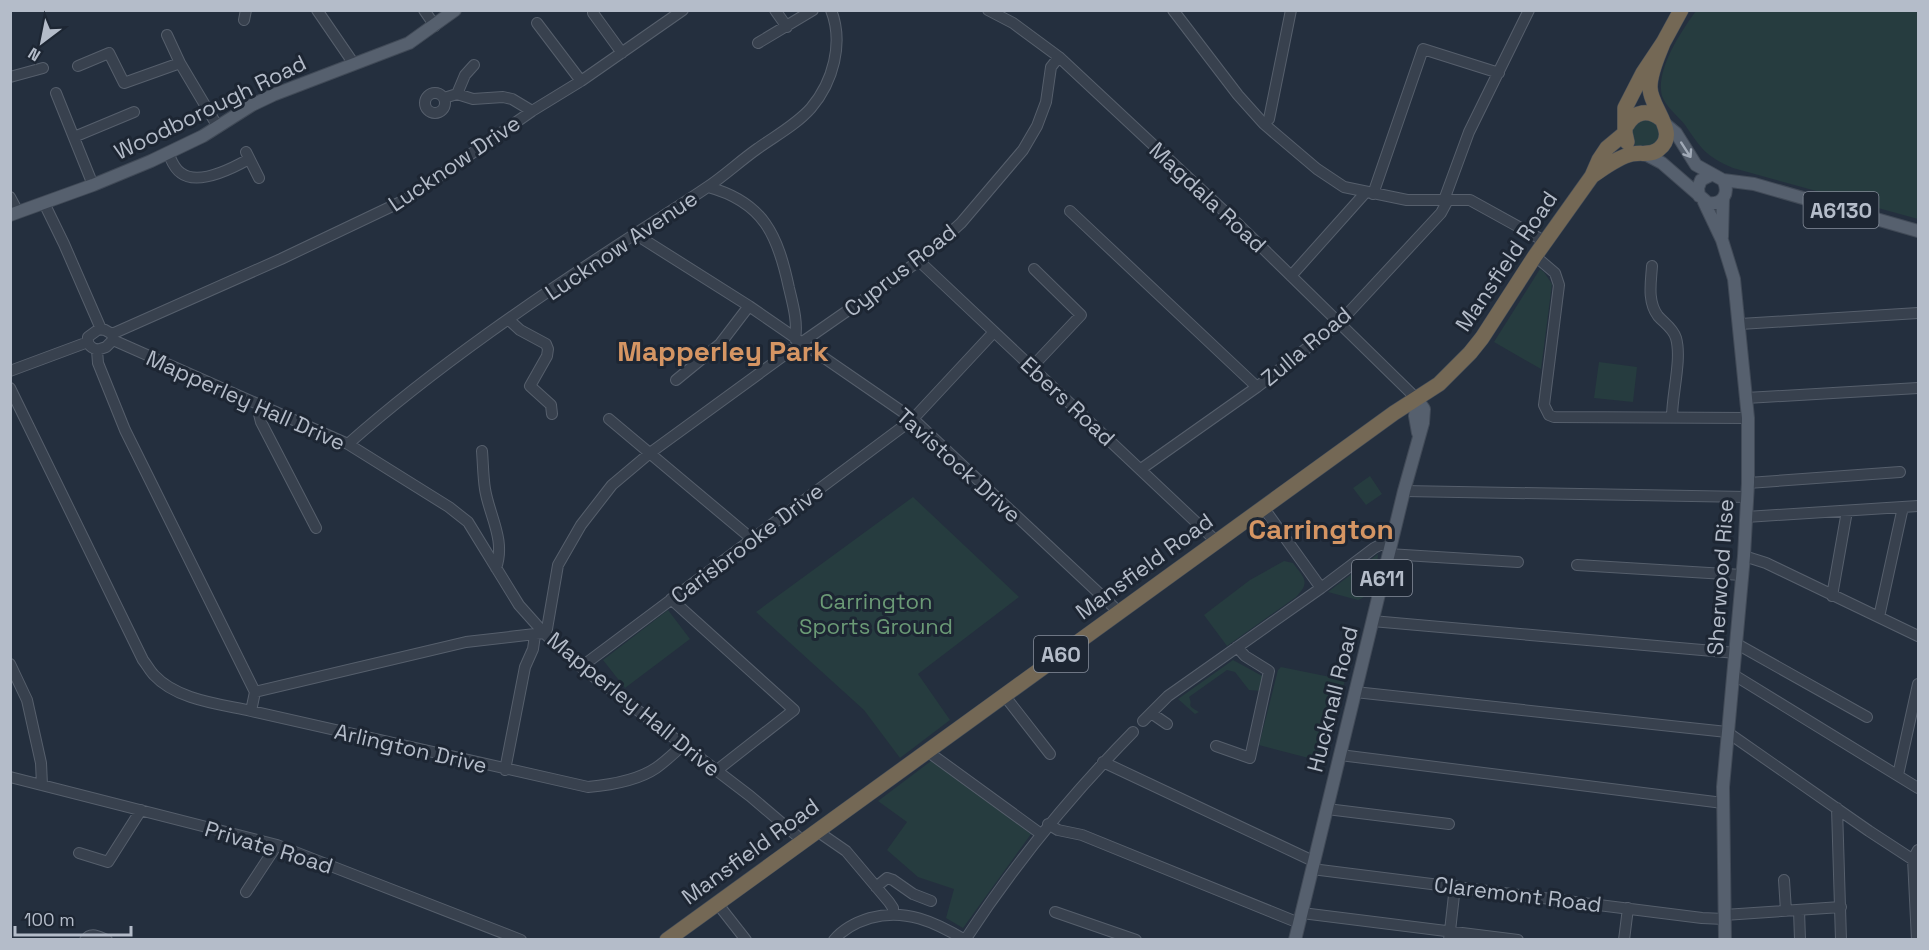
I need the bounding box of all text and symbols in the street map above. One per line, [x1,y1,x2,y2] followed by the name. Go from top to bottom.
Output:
[12,12,72,72] north arrow
[24,43,44,66] text: N
[109,48,311,166] street label: Woodborough Road
[383,109,525,217] street label: Lucknow Drive
[1144,136,1272,258] street label: Magdala Road
[1680,142,1693,159] one-way arrow
[539,184,703,306] street label: Lucknow Avenue
[1449,185,1563,337] street label: Mansfield Road
[1804,192,1878,228] road number: A6130
[838,217,962,323] street label: Cyprus Road
[1255,300,1357,392] street label: Zulla Road
[617,333,829,369] district label: Mapperley Park
[142,343,350,457] street label: Mapperley Hall Drive
[1015,350,1121,452] street label: Ebers Road
[891,402,1027,528] street label: Tavistock Drive
[665,476,829,610] street label: Carisbrooke Drive
[1701,498,1739,656] street label: Sherwood Rise
[1070,507,1218,625] street label: Mansfield Road
[1248,511,1394,547] district label: Carrington
[1352,560,1412,596] road number: A611
[799,587,953,640] park label: Carrington Sports Ground
[1300,623,1364,775] street label: Hucknall Road
[542,625,726,783] street label: Mapperley Hall Drive
[1034,636,1088,672] road number: A60
[332,717,490,779] street label: Arlington Drive
[676,792,824,910] street label: Mansfield Road
[201,814,337,880] street label: Private Road
[1433,870,1603,918] street label: Claremont Road
[15,899,130,937] scale bar
[24,908,75,931] text: 100 m

